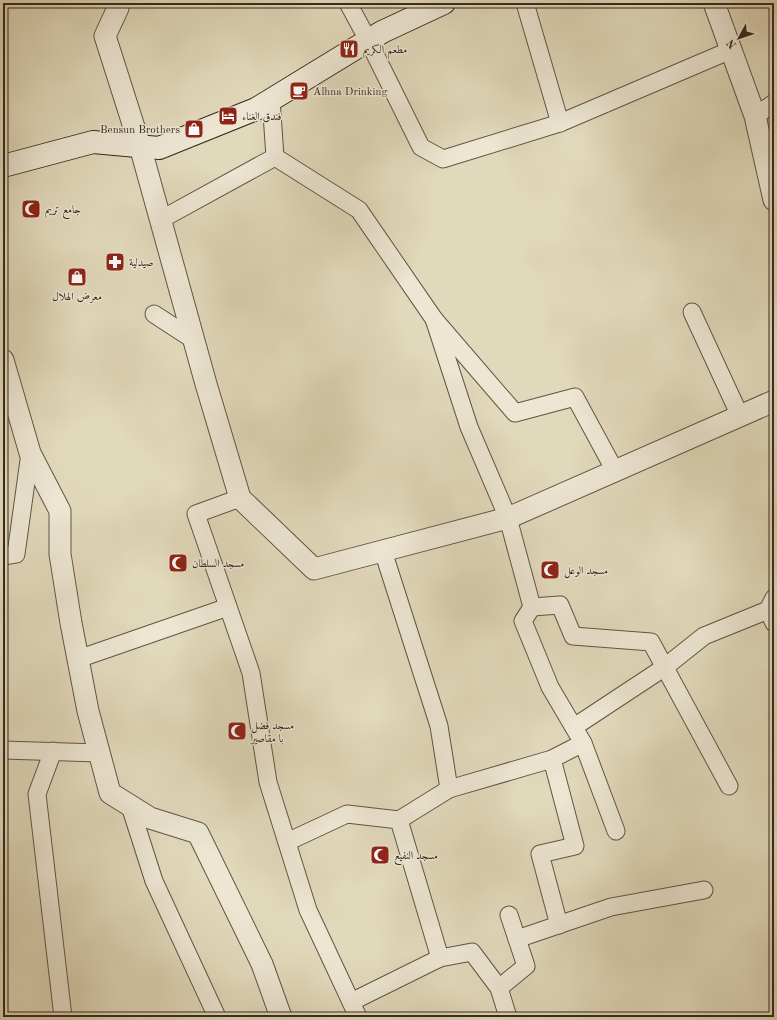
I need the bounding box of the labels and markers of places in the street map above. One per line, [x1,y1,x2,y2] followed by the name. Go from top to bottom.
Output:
[338,38,360,60] restaurant icon: مطعم الكريم
[363,44,407,60] place label: مطعم الكريم
[288,80,310,102] cafe icon: Alhna Drinking
[313,87,387,98] place label: Alhna Drinking
[217,105,239,127] hotel icon: فندق الغناء
[242,112,281,123] place label: فندق الغناء
[183,118,205,140] shop icon: Bensun Brothers
[100,125,180,136] place label: Bensun Brothers
[20,198,42,220] mosque icon: جامع تريم
[45,205,81,219] place label: جامع تريم
[104,251,126,273] pharmacy icon: صيدلية
[129,258,154,269] place label: صيدلية
[66,266,88,288] shop icon: معرض الهلال
[52,292,102,304] place label: معرض الهلال
[167,552,189,574] mosque icon: مسجد السلطان
[192,559,244,570] place label: مسجد السلطان
[539,559,561,581] mosque icon: مسجد الوعل
[564,566,608,579] place label: مسجد الوعل
[226,720,248,742] mosque icon: مسجد فضل با مقاصير
[250,721,294,745] place label: مسجد فضل با مقاصير
[369,844,391,866] mosque icon: مسجد النفيع
[394,851,438,865] place label: مسجد النفيع

